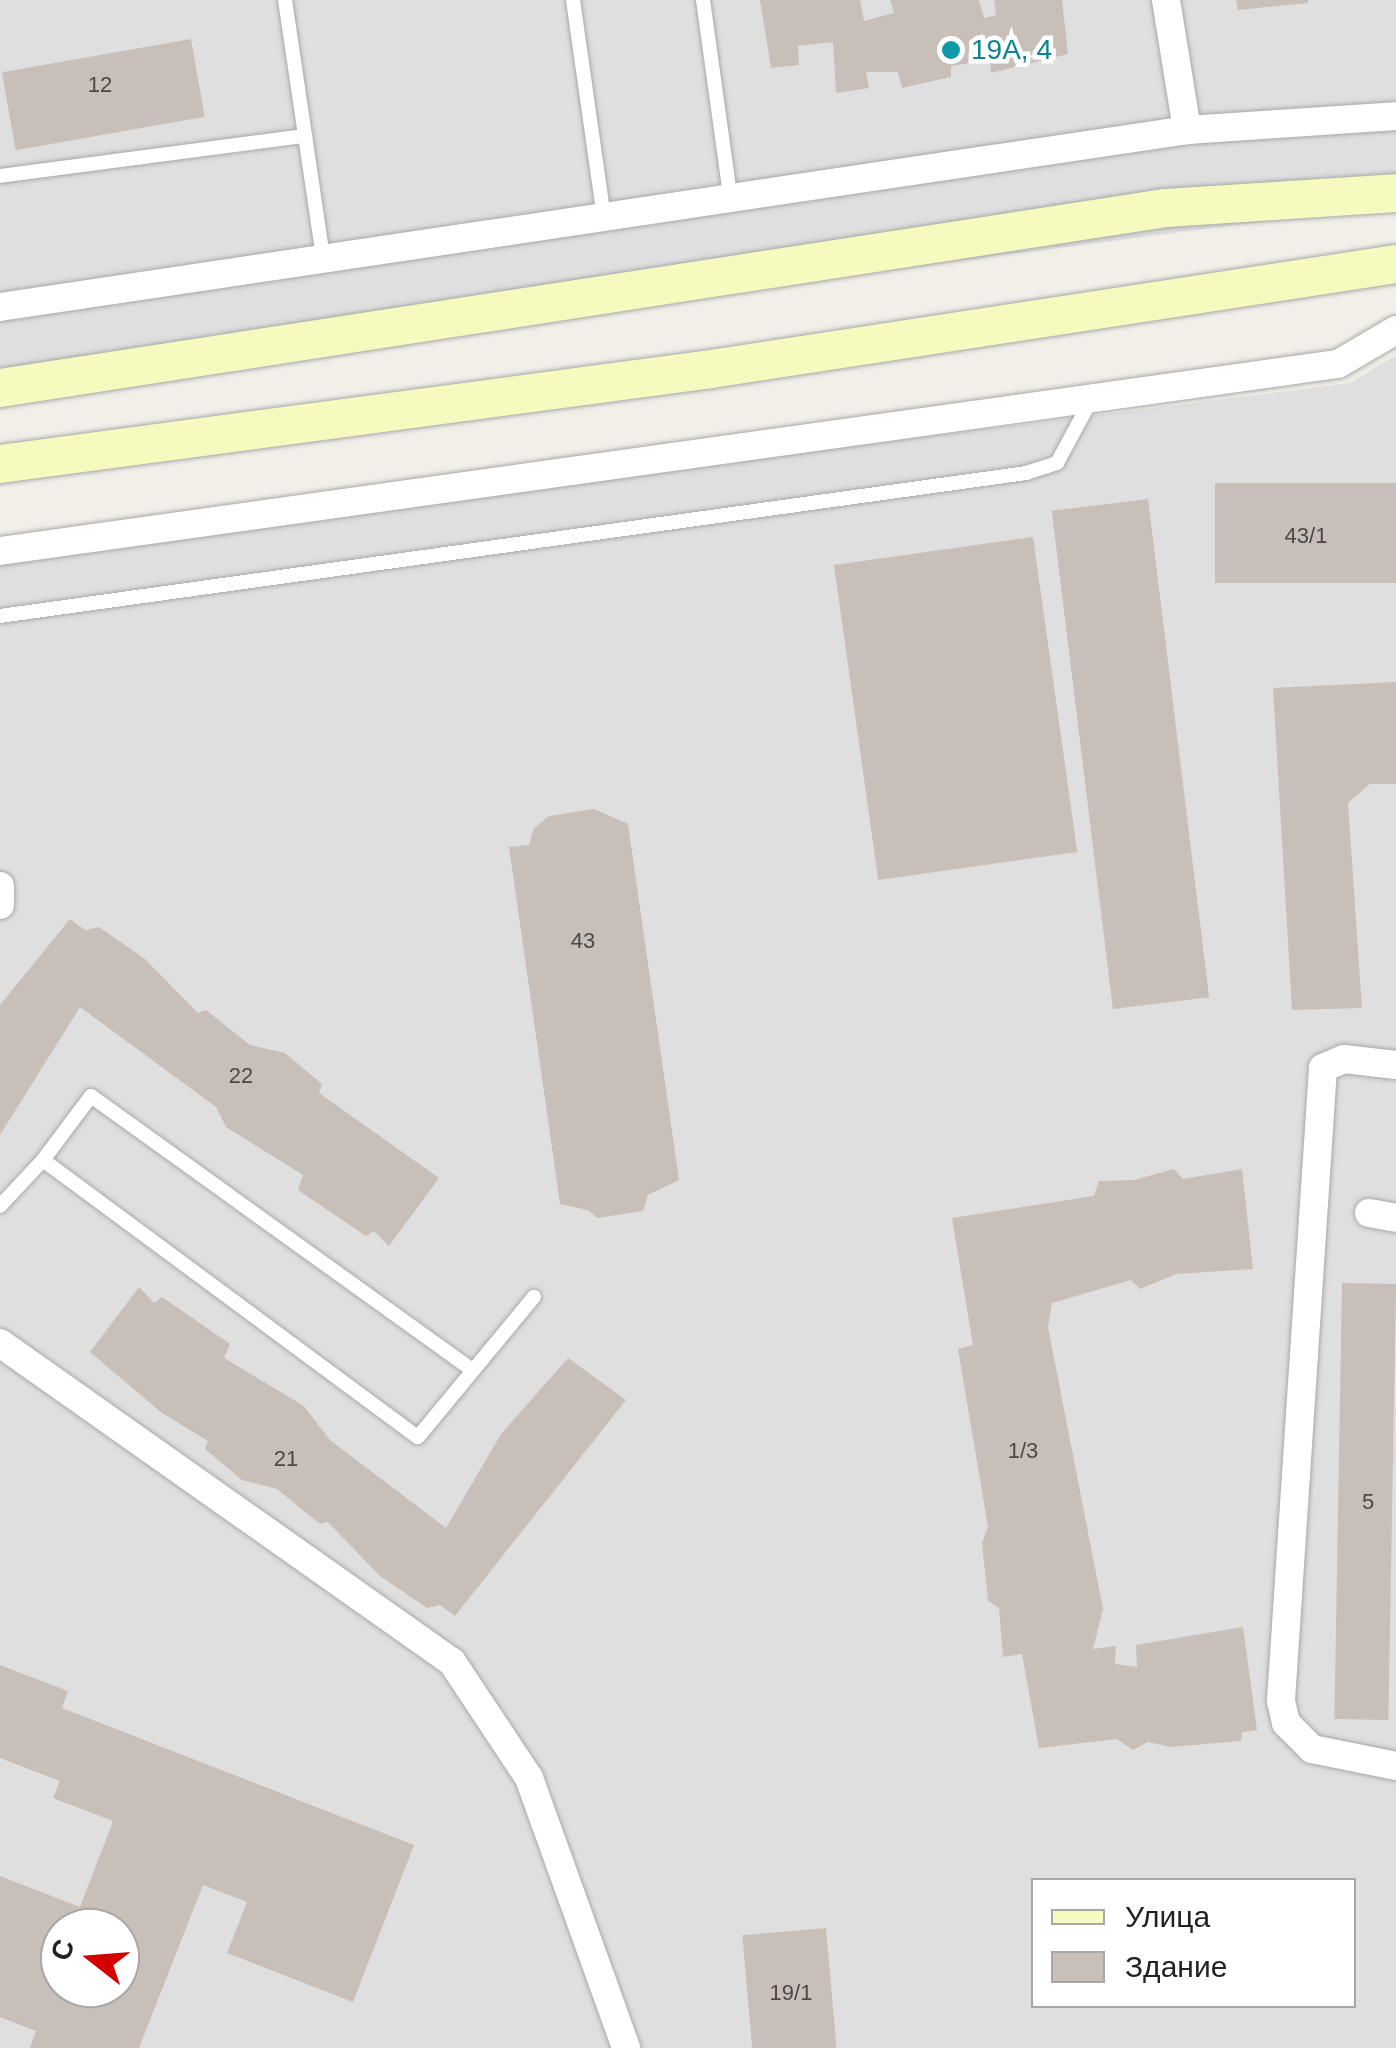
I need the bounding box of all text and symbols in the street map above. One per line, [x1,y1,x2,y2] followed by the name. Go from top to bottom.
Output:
[971,33,1052,67] place label: 19А, 4
[940,39,962,61] marker: 19А, 4
[88,72,112,98] house number: 12
[1285,523,1327,549] house number: 43/1
[571,928,595,954] house number: 43
[229,1063,253,1089] house number: 22
[1008,1438,1038,1464] house number: 1/3
[274,1446,298,1472] house number: 21
[1362,1489,1374,1515] house number: 5
[1031,1878,1356,2008] legend
[1125,1900,1210,1933] text: Улица
[40,1908,140,2008] north arrow
[45,1935,81,1964] text: С
[1125,1950,1227,1983] text: Здание
[770,1980,812,2006] house number: 19/1

